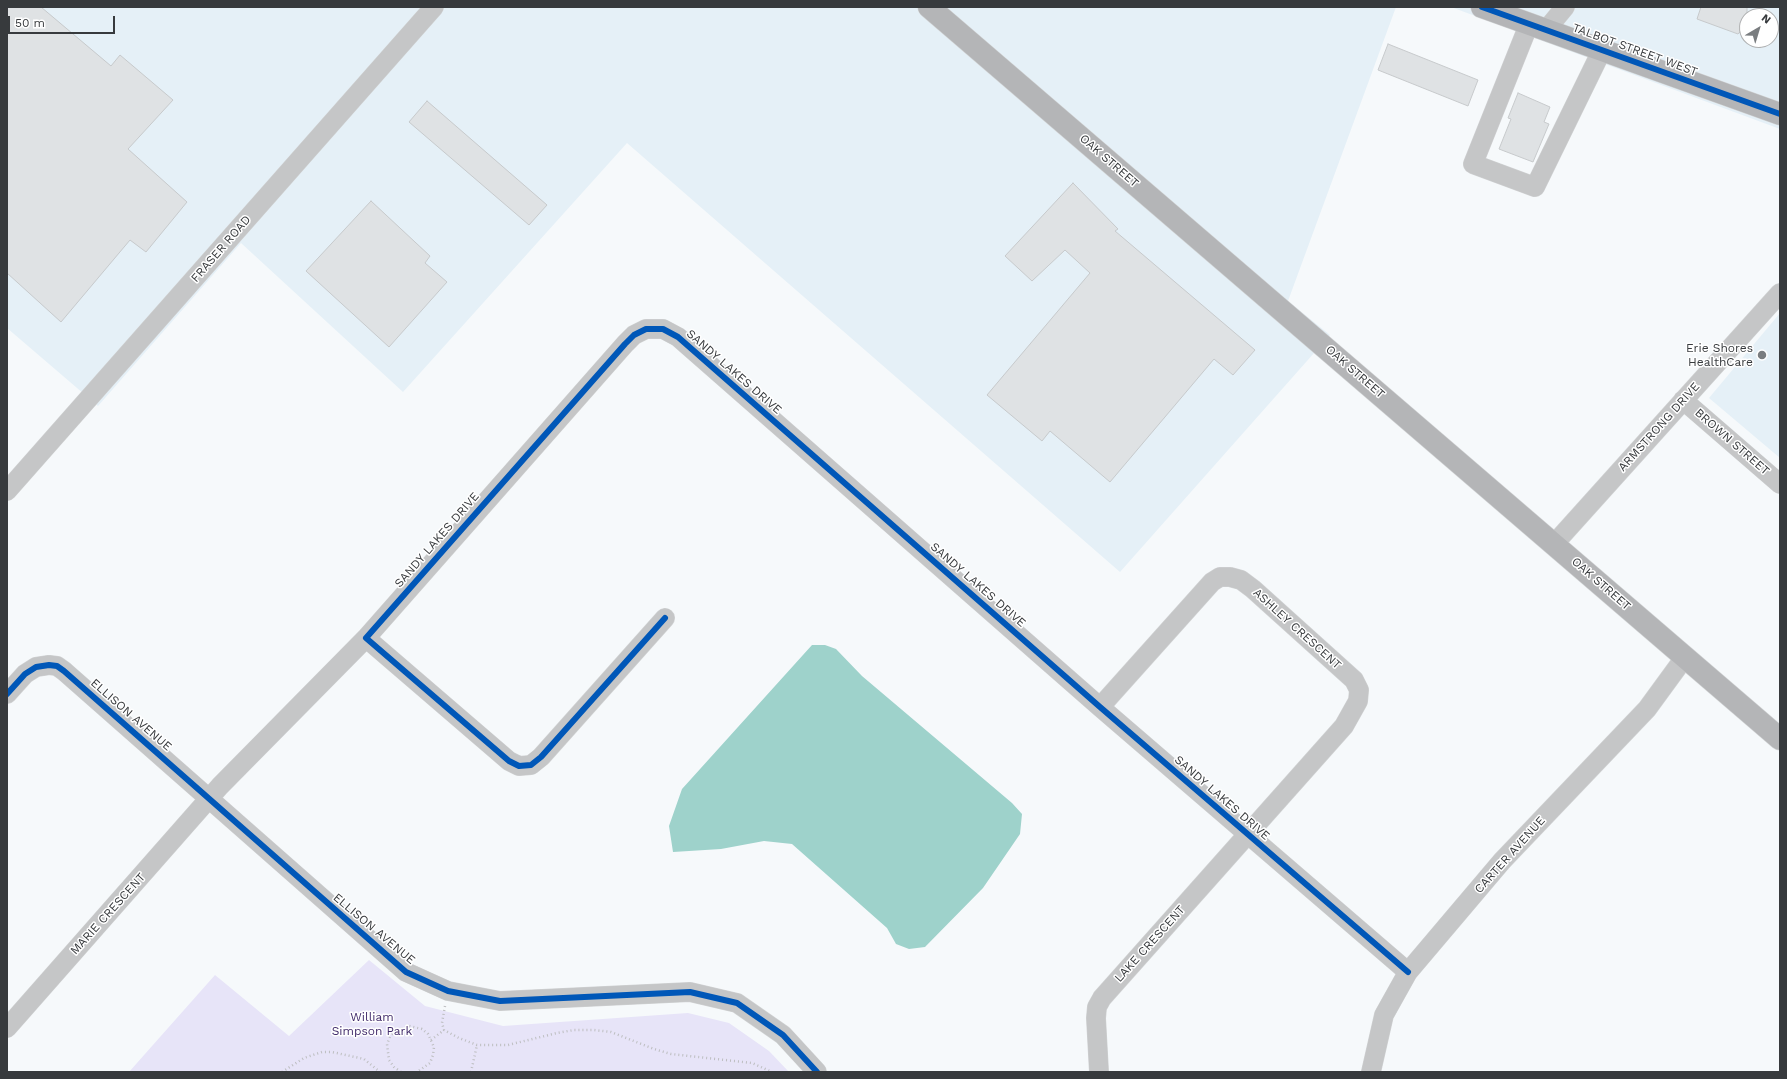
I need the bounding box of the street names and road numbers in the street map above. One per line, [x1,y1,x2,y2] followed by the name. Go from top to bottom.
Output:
[1570,21,1700,79] street label: TALBOT STREET WEST
[1076,131,1142,191] street label: OAK STREET
[188,213,254,285] street label: FRASER ROAD
[683,327,785,417] street label: SANDY LAKES DRIVE
[1322,342,1388,402] street label: OAK STREET
[1615,380,1703,474] street label: ARMSTRONG DRIVE
[1692,406,1772,478] street label: BROWN STREET
[392,489,482,591] street label: SANDY LAKES DRIVE
[927,540,1029,630] street label: SANDY LAKES DRIVE
[1568,554,1634,614] street label: OAK STREET
[1250,586,1344,672] street label: ASHLEY CRESCENT
[88,676,174,754] street label: ELLISON AVENUE
[1171,753,1273,843] street label: SANDY LAKES DRIVE
[1472,814,1548,896] street label: CARTER AVENUE
[68,870,148,958] street label: MARIE CRESCENT
[330,890,418,968] street label: ELLISON AVENUE
[1112,903,1188,985] street label: LAKE CRESCENT

